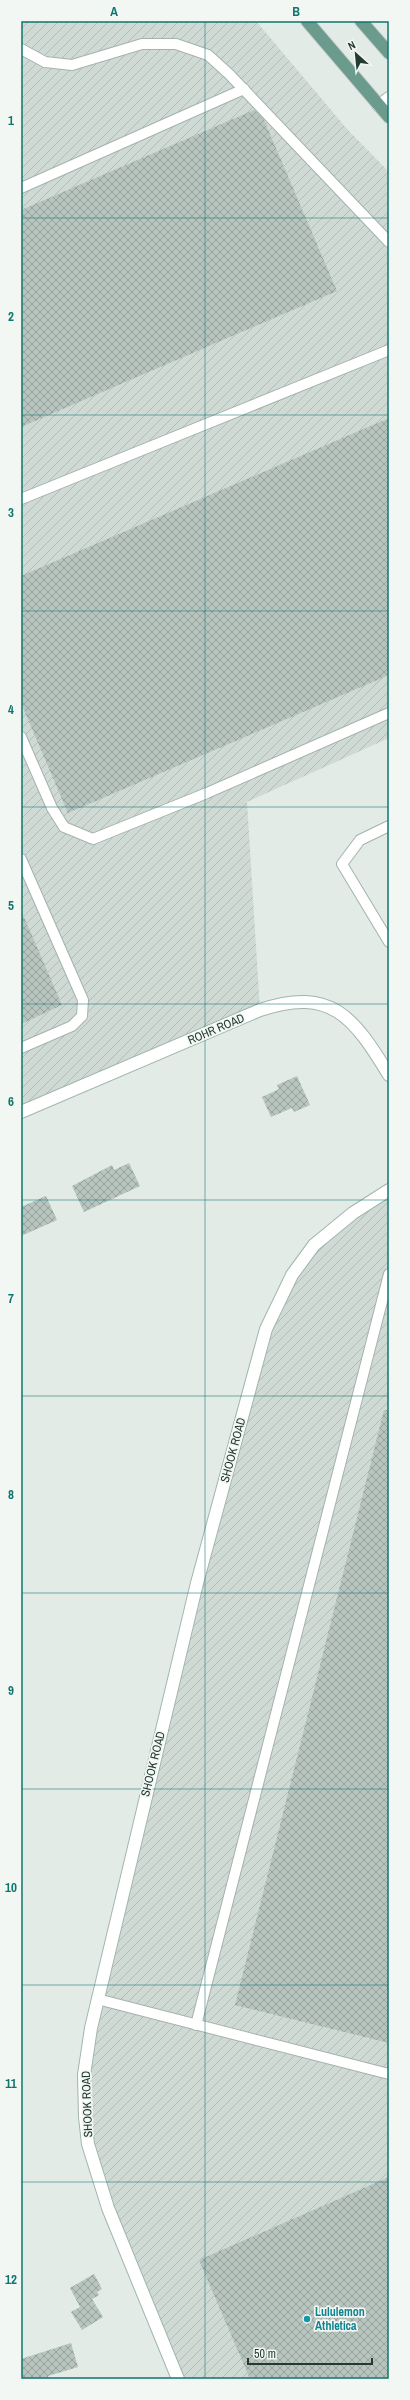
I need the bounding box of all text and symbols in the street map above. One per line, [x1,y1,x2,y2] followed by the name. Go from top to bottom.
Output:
[110,3,118,20] text: A
[292,3,300,20] text: B
[336,34,376,74] north arrow
[345,37,358,53] text: N
[8,112,14,129] text: 1
[8,308,14,325] text: 2
[8,504,14,521] text: 3
[8,701,14,718] text: 4
[8,897,14,914] text: 5
[185,1010,247,1048] street label: ROHR ROAD
[8,1093,14,1110] text: 6
[8,1290,14,1307] text: 7
[217,1416,249,1484] street label: SHOOK ROAD
[8,1486,14,1503] text: 8
[8,1682,14,1699] text: 9
[137,1730,169,1798] street label: SHOOK ROAD
[5,1879,17,1896] text: 10
[78,2070,96,2138] street label: SHOOK ROAD
[5,2075,17,2092] text: 11
[5,2271,17,2288] text: 12
[315,2304,365,2334] place label: Lululemon Athletica
[302,2314,312,2324] marker: Lululemon Athletica
[248,2340,372,2366] scale bar
[254,2346,276,2362] text: 50 m

